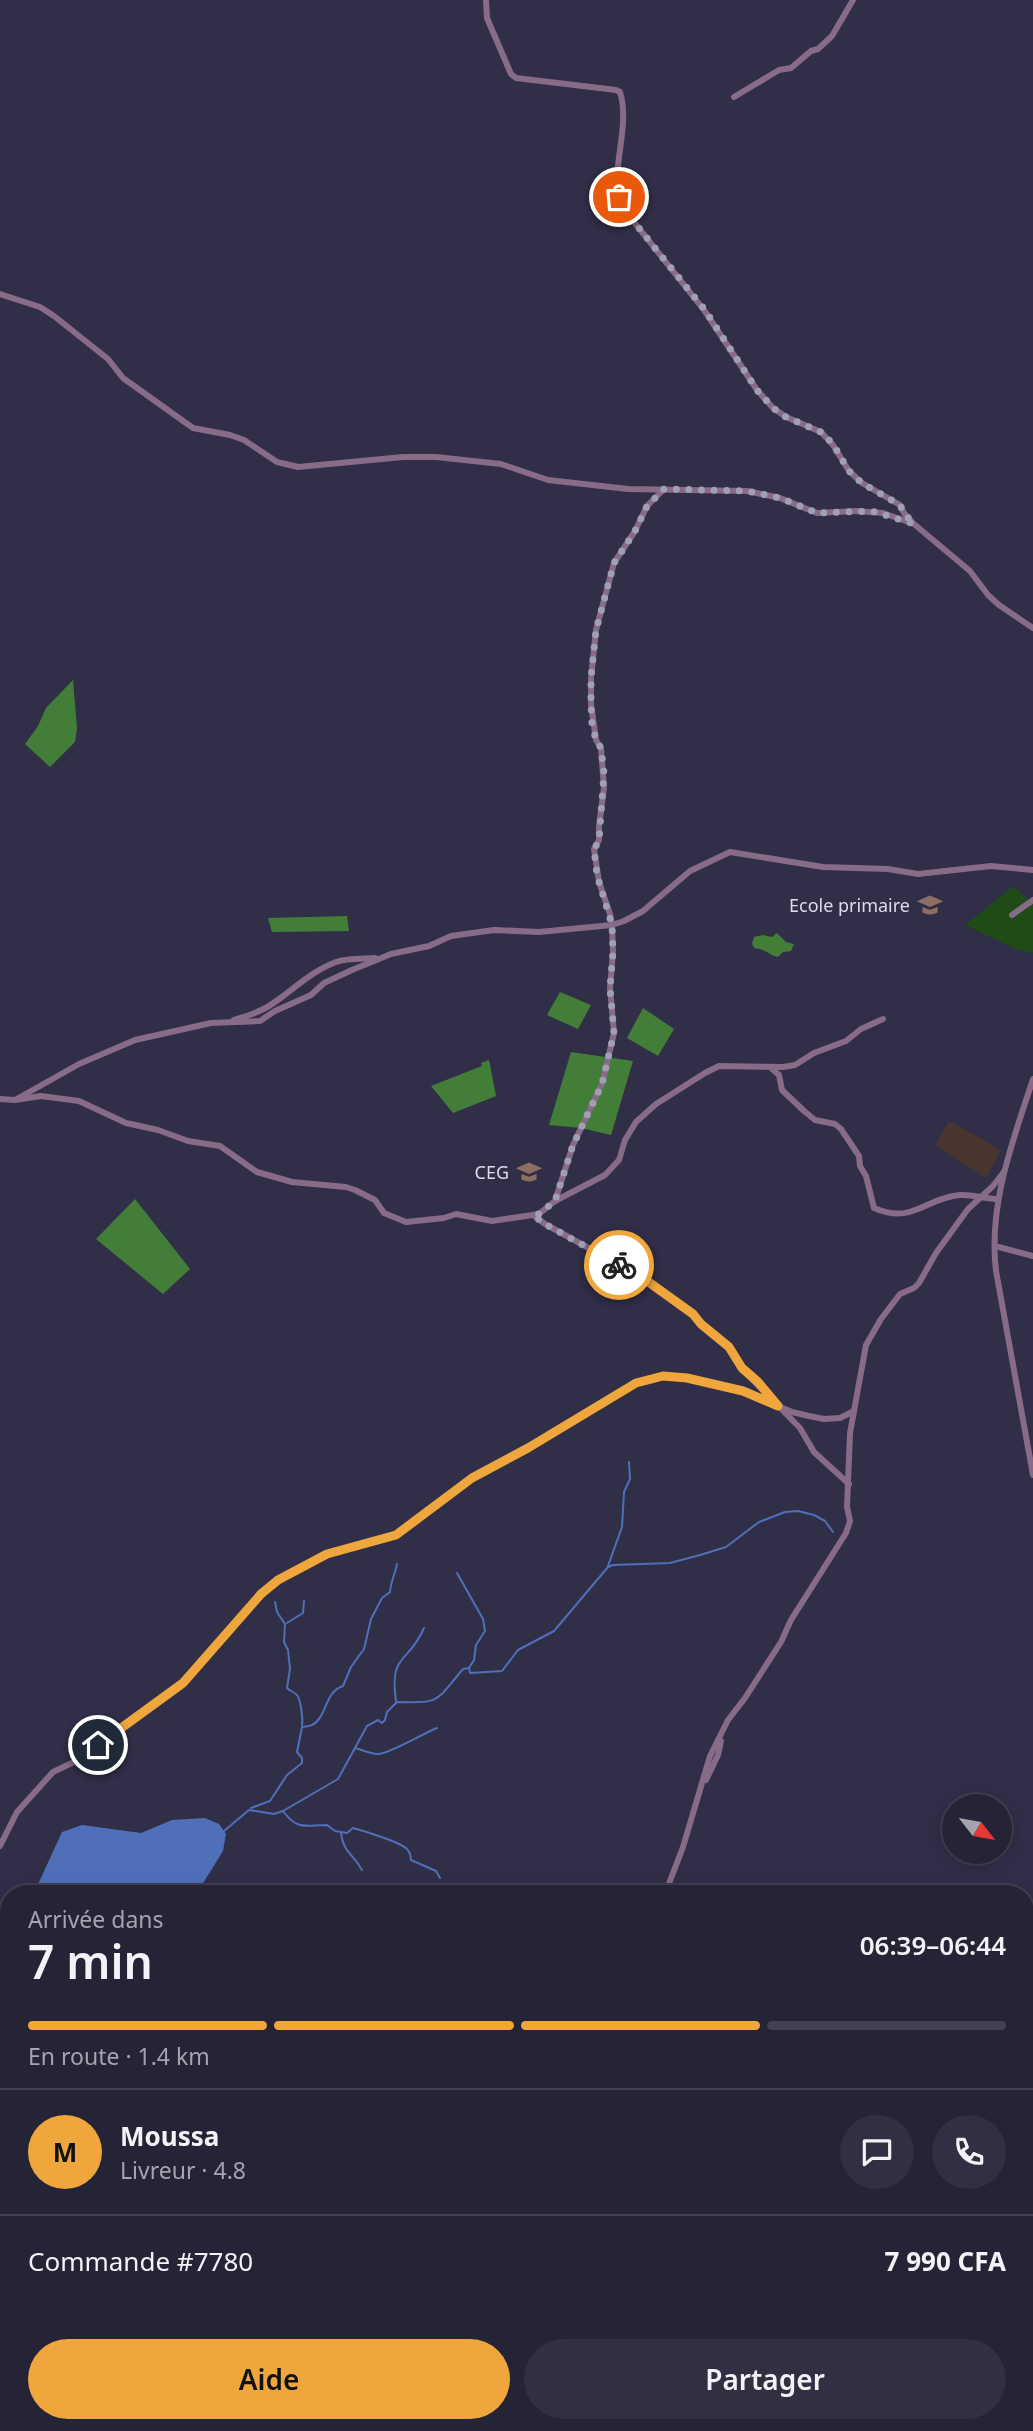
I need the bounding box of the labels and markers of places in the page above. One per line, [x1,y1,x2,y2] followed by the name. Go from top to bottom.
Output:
[589,167,649,227] pin
[916,891,944,919] school or university icon: Ecole primaire
[789,893,910,917] place label: Ecole primaire
[515,1158,543,1186] school or university icon: CEG
[475,1160,509,1184] place label: CEG
[68,1715,128,1775] pin

